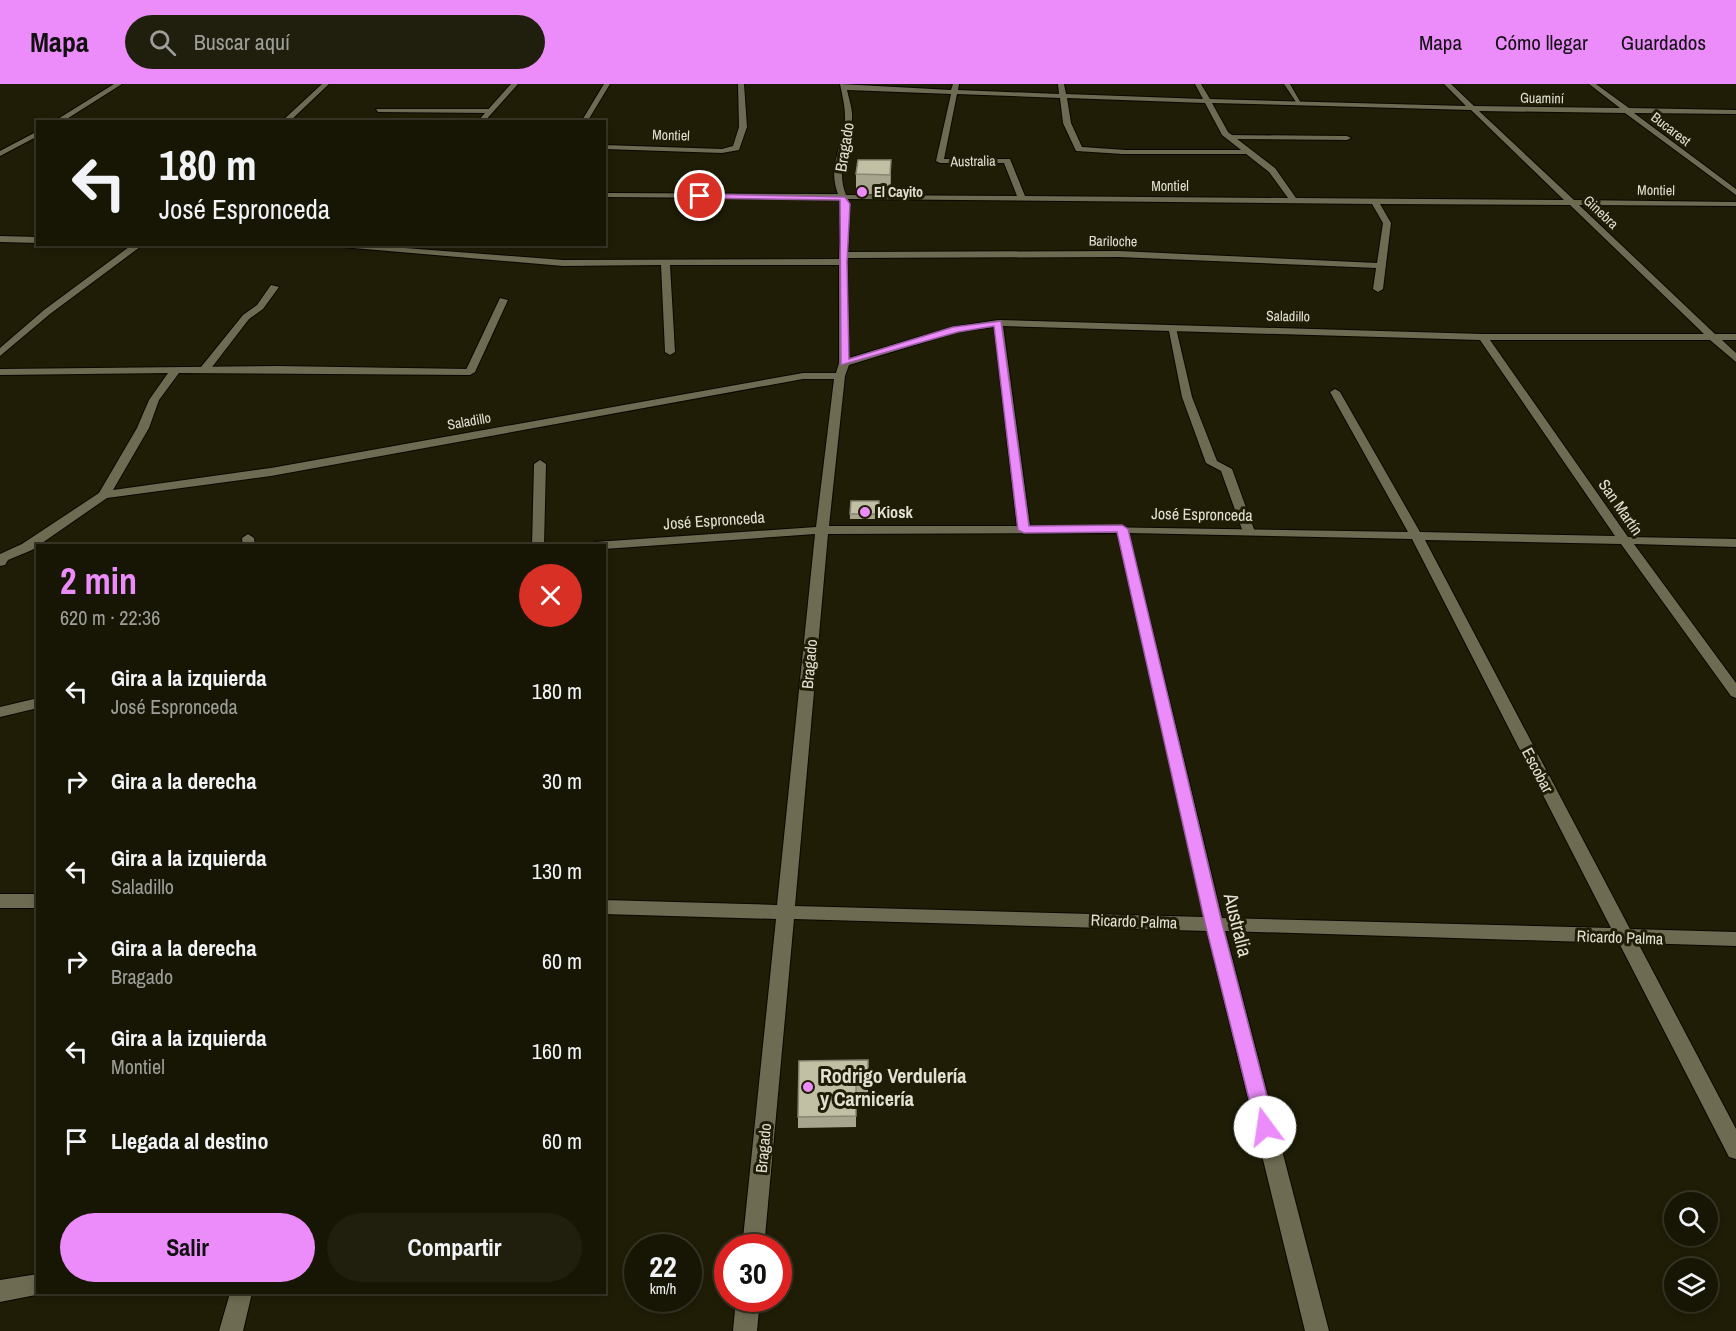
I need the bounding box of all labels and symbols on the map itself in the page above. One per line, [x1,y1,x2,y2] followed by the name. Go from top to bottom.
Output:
[1520,89,1565,107] street label: Guaminí
[1647,108,1695,150] street label: Bucarest
[829,121,859,173] street label: Bragado
[652,125,690,145] street label: Montiel
[949,152,996,170] street label: Australia
[674,170,725,221] pin
[1151,177,1189,195] street label: Montiel
[1637,181,1675,199] street label: Montiel
[874,183,923,201] place label: El Cayito
[855,185,869,199] marker: El Cayito
[1580,191,1623,233] street label: Ginebra
[1089,232,1137,250] street label: Bariloche
[1266,307,1310,325] street label: Saladillo
[446,408,492,434] street label: Saladillo
[1594,474,1648,540] street label: San Martín
[877,501,913,523] place label: Kiosk
[1151,502,1254,526] street label: José Espronceda
[663,505,766,535] street label: José Espronceda
[858,505,872,519] marker: Kiosk
[796,638,822,690] street label: Bragado
[1517,744,1559,797] street label: Escobar
[1217,889,1259,960] street label: Australia
[1090,908,1178,934] street label: Ricardo Palma
[1576,924,1664,950] street label: Ricardo Palma
[820,1062,966,1112] place label: Rodrigo Verdulería y Carnicería
[801,1080,815,1094] marker: Rodrigo Verdulería y Carnicería
[1233,1095,1297,1159] position arrow
[750,1122,776,1174] street label: Bragado
[714,1234,792,1312] speed limit sign: 30

